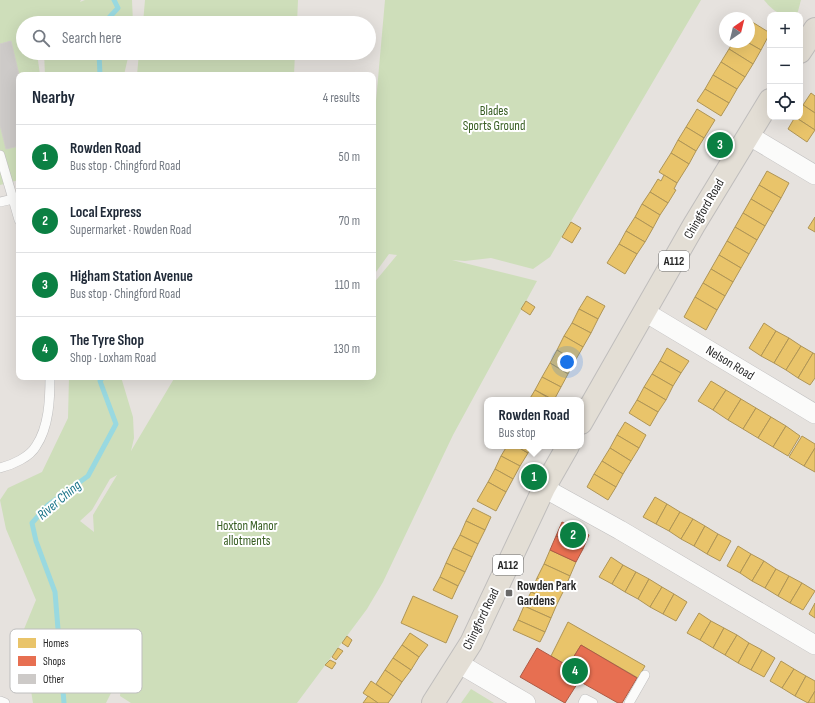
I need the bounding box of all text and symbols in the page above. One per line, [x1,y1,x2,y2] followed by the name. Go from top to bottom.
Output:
[719,12,755,48] north arrow
[767,12,803,120] map controls
[767,12,803,48] button: +
[16,16,376,60] search box
[30,27,52,49] icon: search
[62,29,122,48] text: Search here
[767,48,803,84] button: −
[767,84,803,120] button: locate
[32,88,75,108] text: Nearby
[323,90,360,106] text: 4 results
[463,103,525,134] park label: Blades Sports Ground
[707,130,733,160] pin: 3
[70,139,141,158] text: Rowden Road
[42,149,48,165] text: 1
[339,149,360,165] text: 50 m
[70,158,181,174] text: Bus stop · Chingford Road
[680,176,728,242] street label: Chingford Road
[70,203,142,222] text: Local Express
[42,213,48,229] text: 2
[339,213,360,229] text: 70 m
[70,222,191,238] text: Supermarket · Rowden Road
[659,251,689,271] road number: A112
[70,267,193,286] text: Higham Station Avenue
[42,277,48,293] text: 3
[335,277,360,293] text: 110 m
[70,286,181,302] text: Bus stop · Chingford Road
[70,331,144,350] text: The Tyre Shop
[42,341,48,357] text: 4
[334,341,360,357] text: 130 m
[703,342,757,384] street label: Nelson Road
[70,350,156,366] text: Shop · Loxham Road
[557,352,577,372] your location
[484,397,584,449] popup
[498,406,570,425] text: Rowden Road
[498,425,536,441] text: Bus stop
[521,462,547,492] pin: 1
[34,476,85,523] water label: River Ching
[216,518,278,549] park label: Hoxton Manor allotments
[560,520,586,550] pin: 2
[493,555,523,575] road number: A112
[517,578,577,609] place label: Rowden Park Gardens
[459,586,503,652] street label: Chingford Road
[504,588,514,598] marker: Rowden Park Gardens
[10,629,142,693] legend
[43,637,69,650] text: Homes
[43,655,66,668] text: Shops
[562,656,588,686] pin: 4
[43,673,64,686] text: Other

